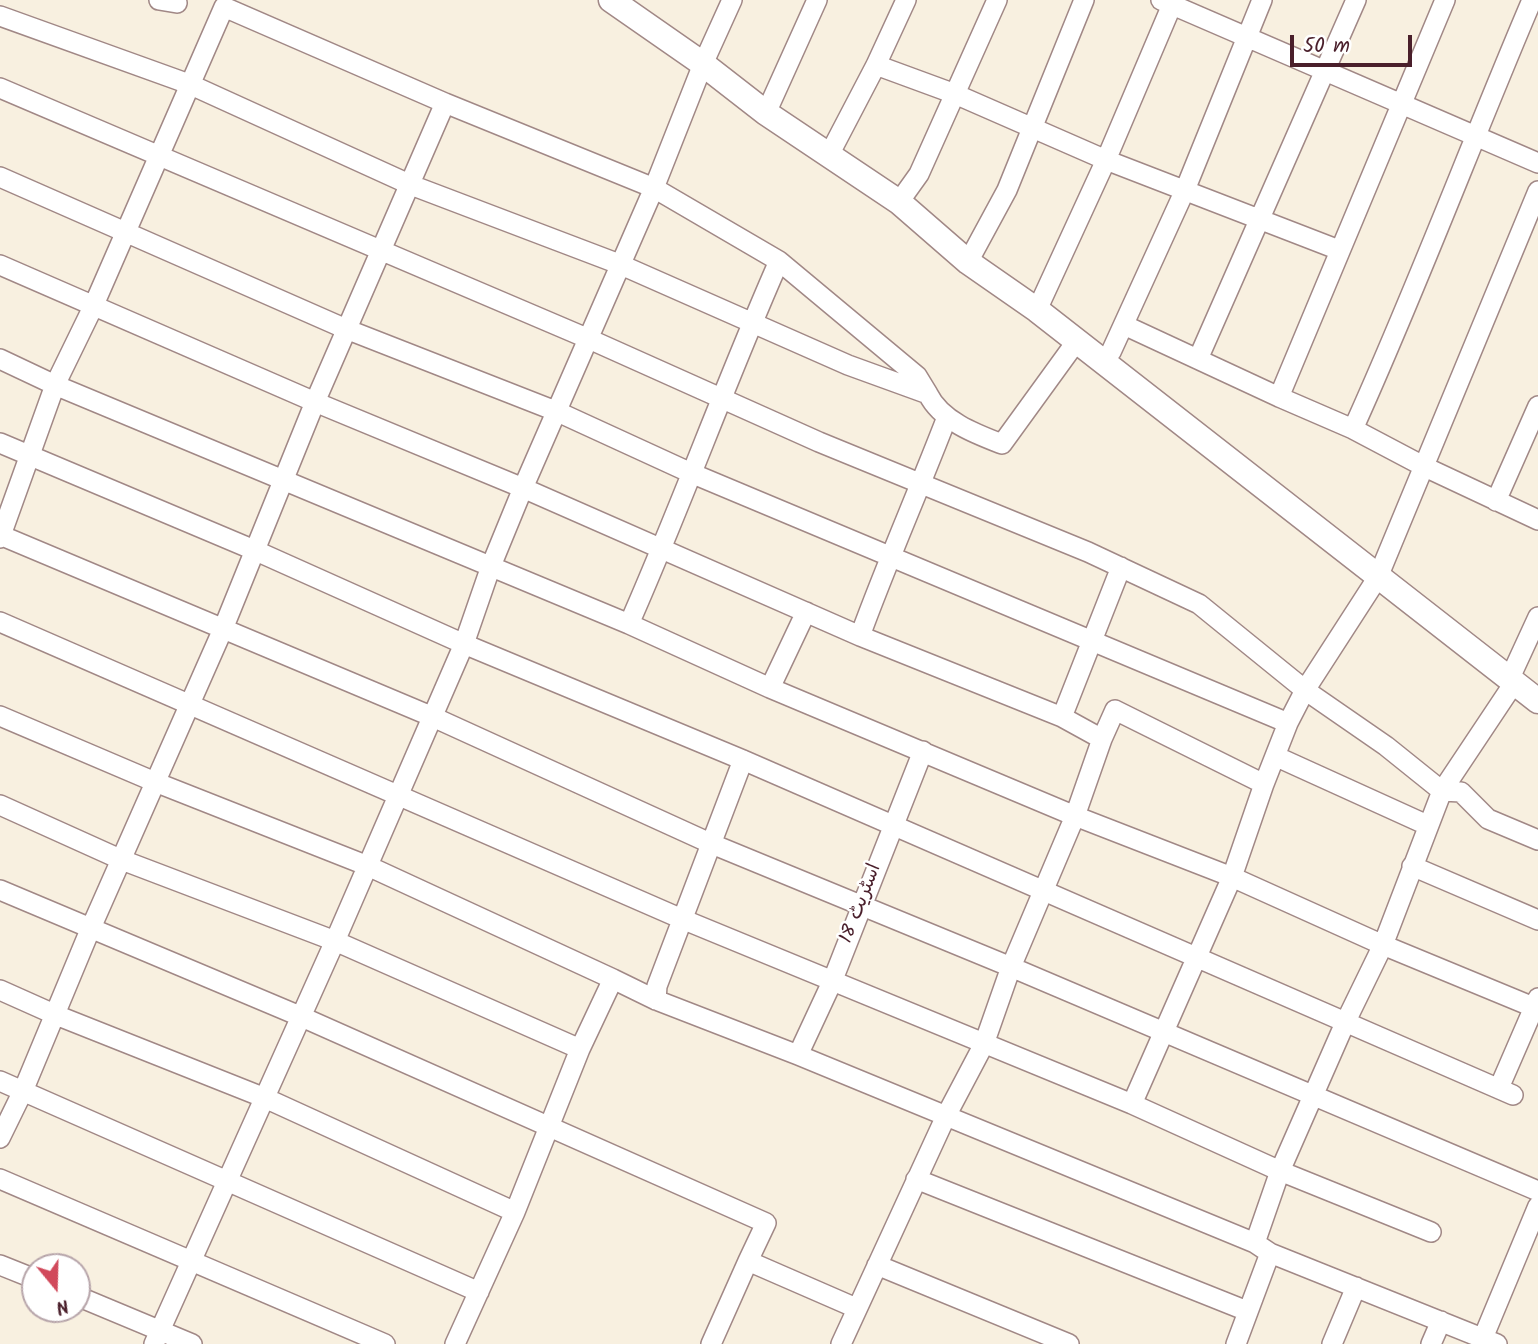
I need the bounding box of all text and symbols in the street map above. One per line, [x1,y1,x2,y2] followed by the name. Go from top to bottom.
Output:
[1293,21,1416,65] scale bar
[1303,30,1350,63] text: 50 m
[836,861,888,947] street label: اسٹریٹ 18
[21,1253,91,1323] north arrow
[52,1290,73,1322] text: N

